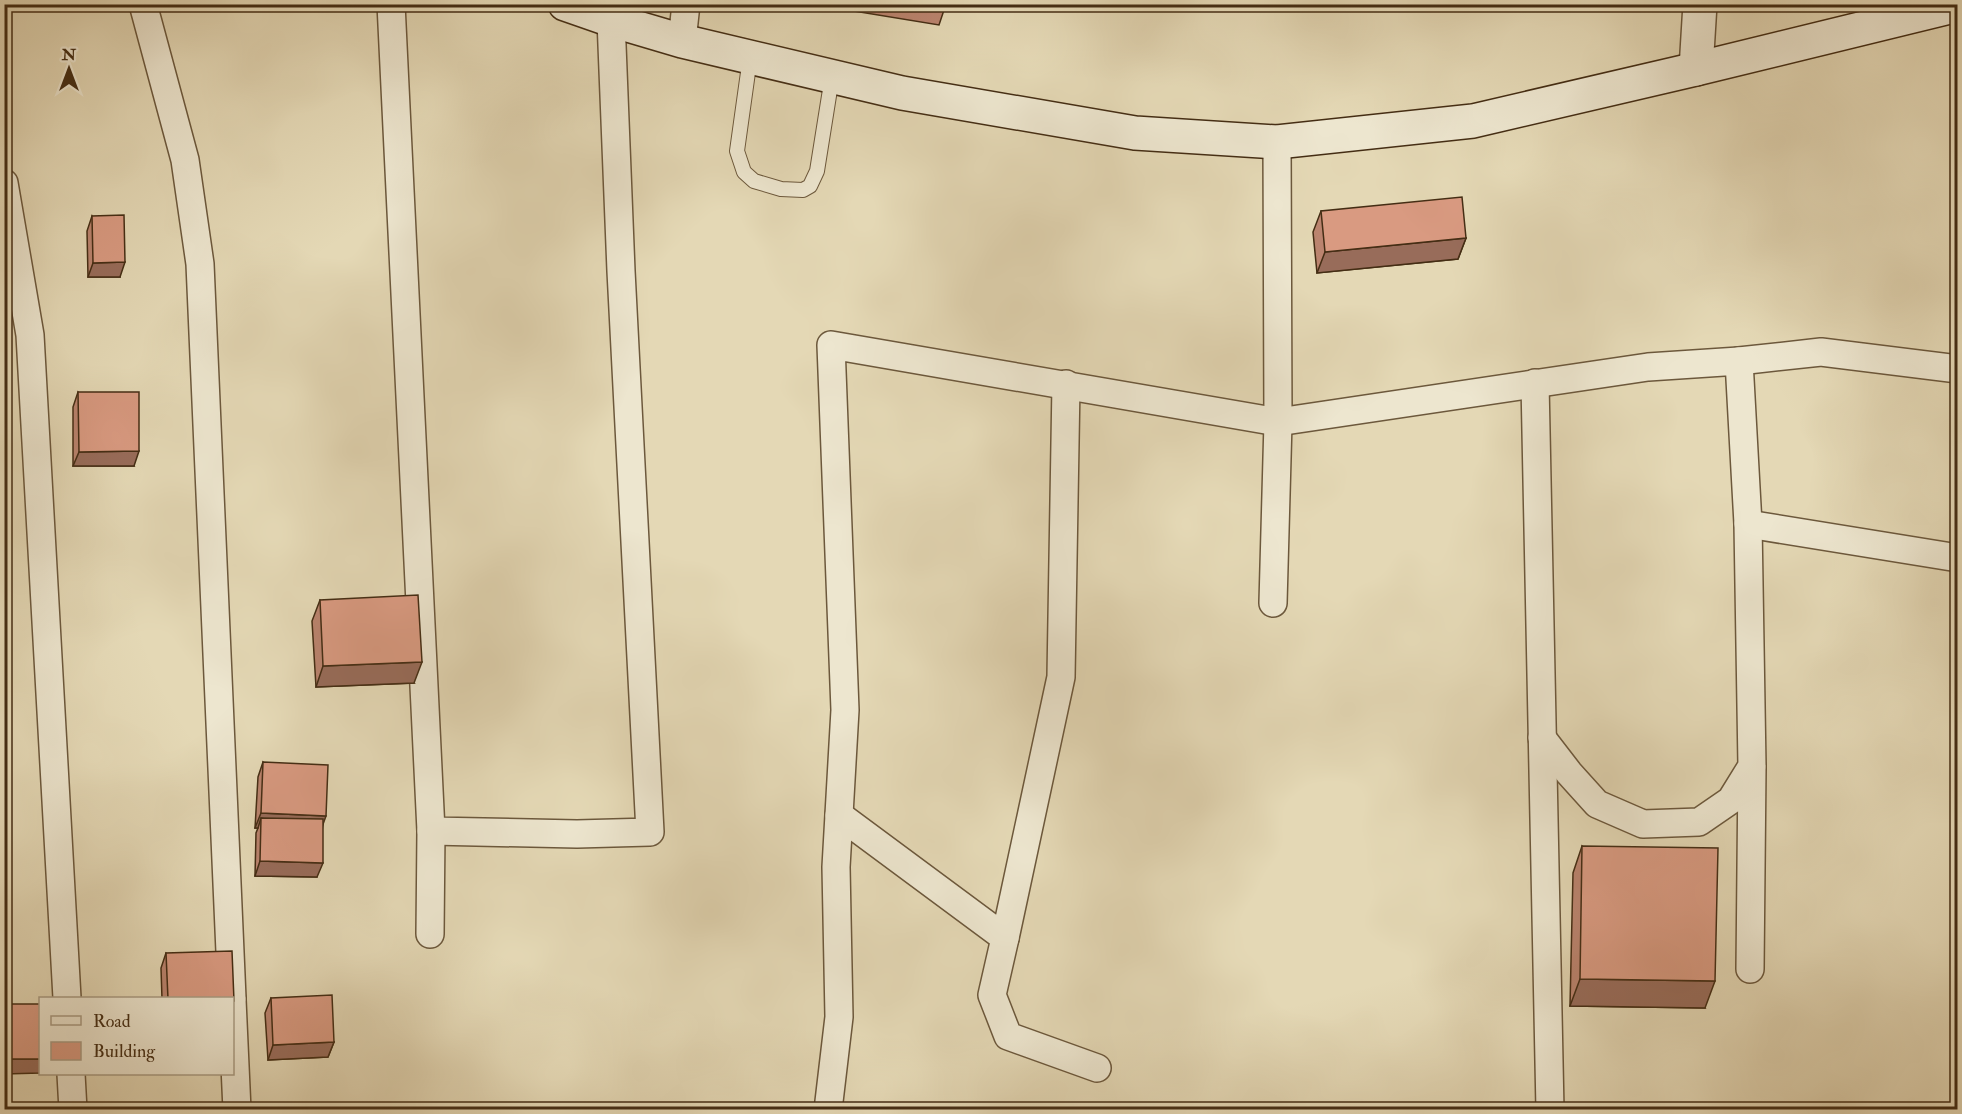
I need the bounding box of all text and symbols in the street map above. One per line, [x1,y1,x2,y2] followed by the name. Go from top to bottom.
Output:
[39,39,99,99] north arrow
[61,45,77,65] text: N
[39,997,234,1075] legend
[93,1010,131,1033] text: Road
[93,1040,156,1063] text: Building

